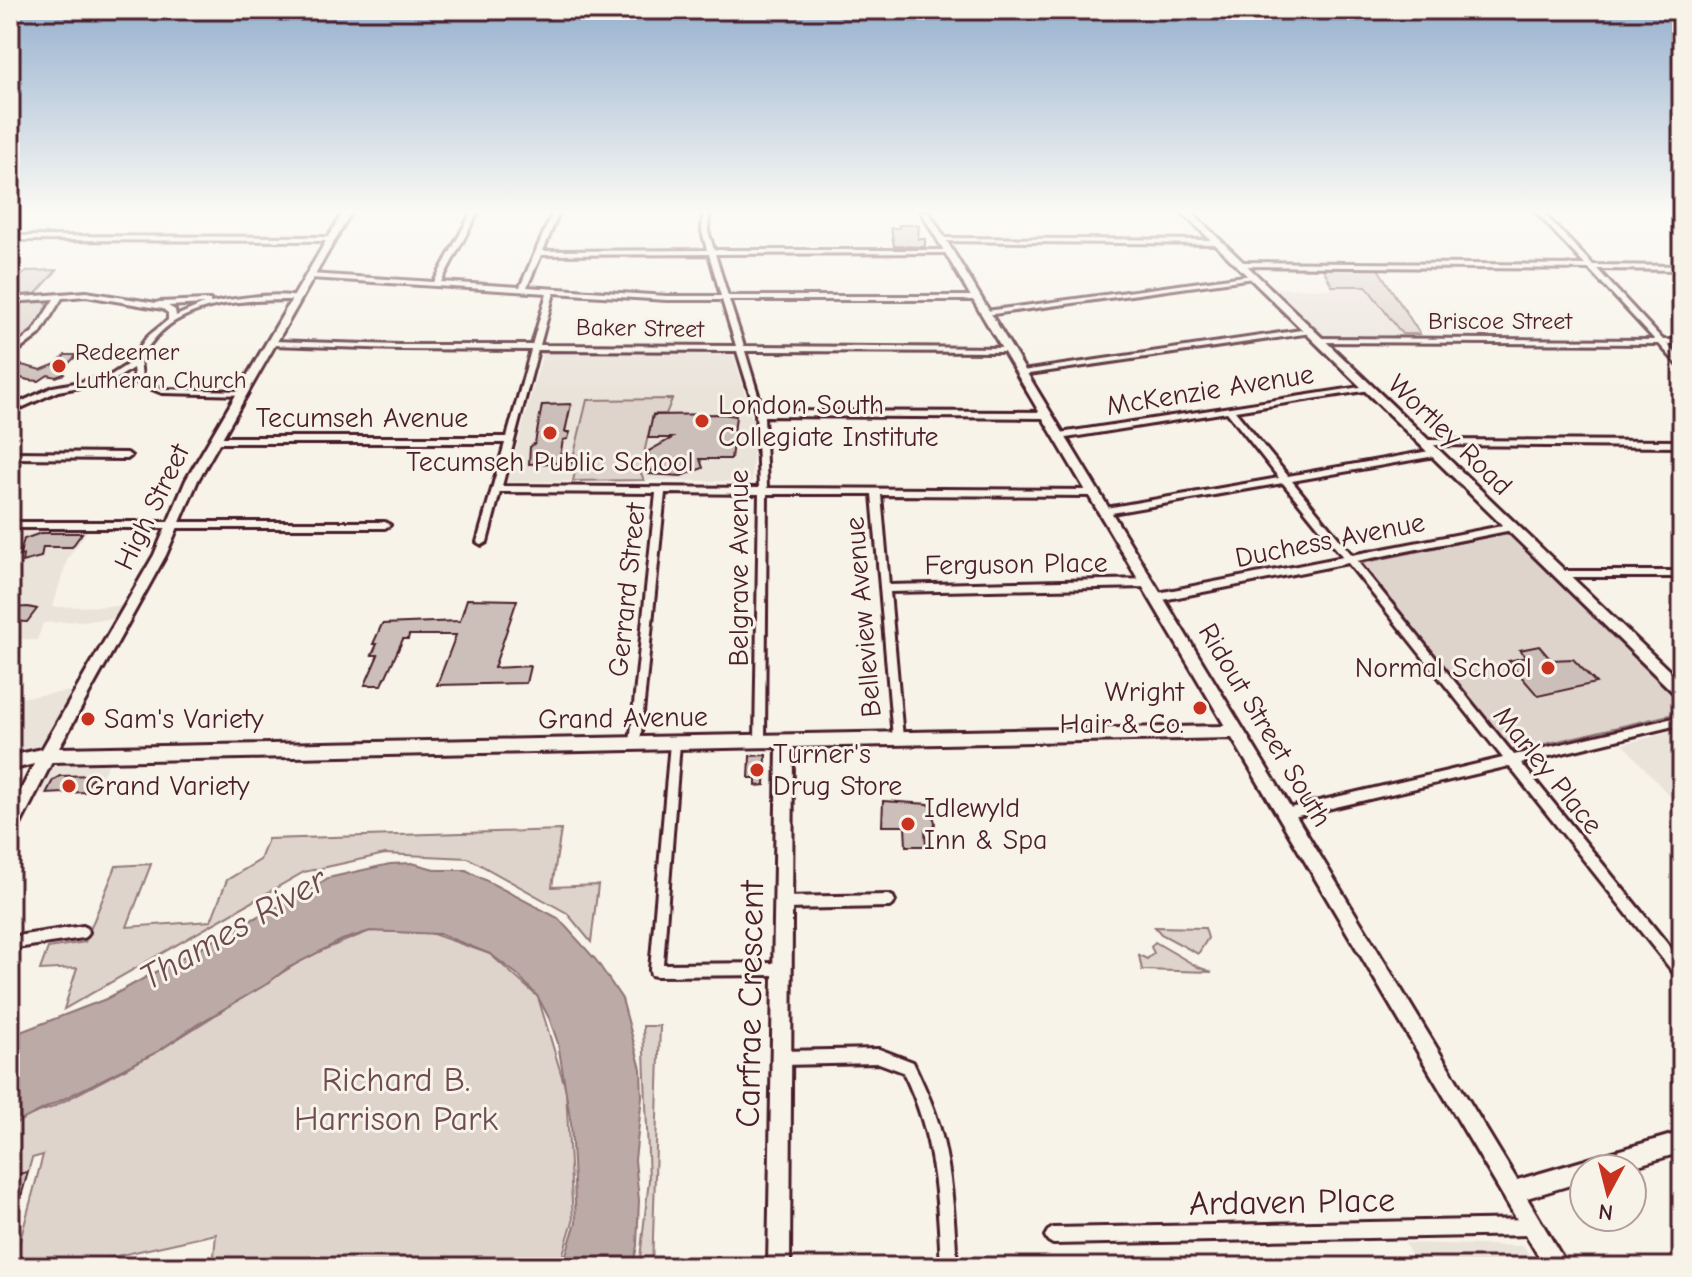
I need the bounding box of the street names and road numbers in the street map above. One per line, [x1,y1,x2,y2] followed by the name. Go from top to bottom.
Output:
[1428,307,1573,335] street label: Briscoe Street
[576,313,705,343] street label: Baker Street
[1104,358,1316,422] street label: McKenzie Avenue
[1381,368,1519,502] street label: Wortley Road
[256,402,468,434] street label: Tecumseh Avenue
[108,438,197,575] street label: High Street
[723,469,755,667] street label: Belgrave Avenue
[602,500,652,679] street label: Gerrard Street
[1233,506,1427,574] street label: Duchess Avenue
[838,515,888,719] street label: Belleview Avenue
[924,546,1108,582] street label: Ferguson Place
[1192,618,1338,832] street label: Ridout Street South
[1487,700,1609,840] street label: Marley Place
[538,701,708,735] street label: Grand Avenue
[728,879,772,1128] street label: Carfrae Crescent
[1189,1180,1395,1224] street label: Ardaven Place

